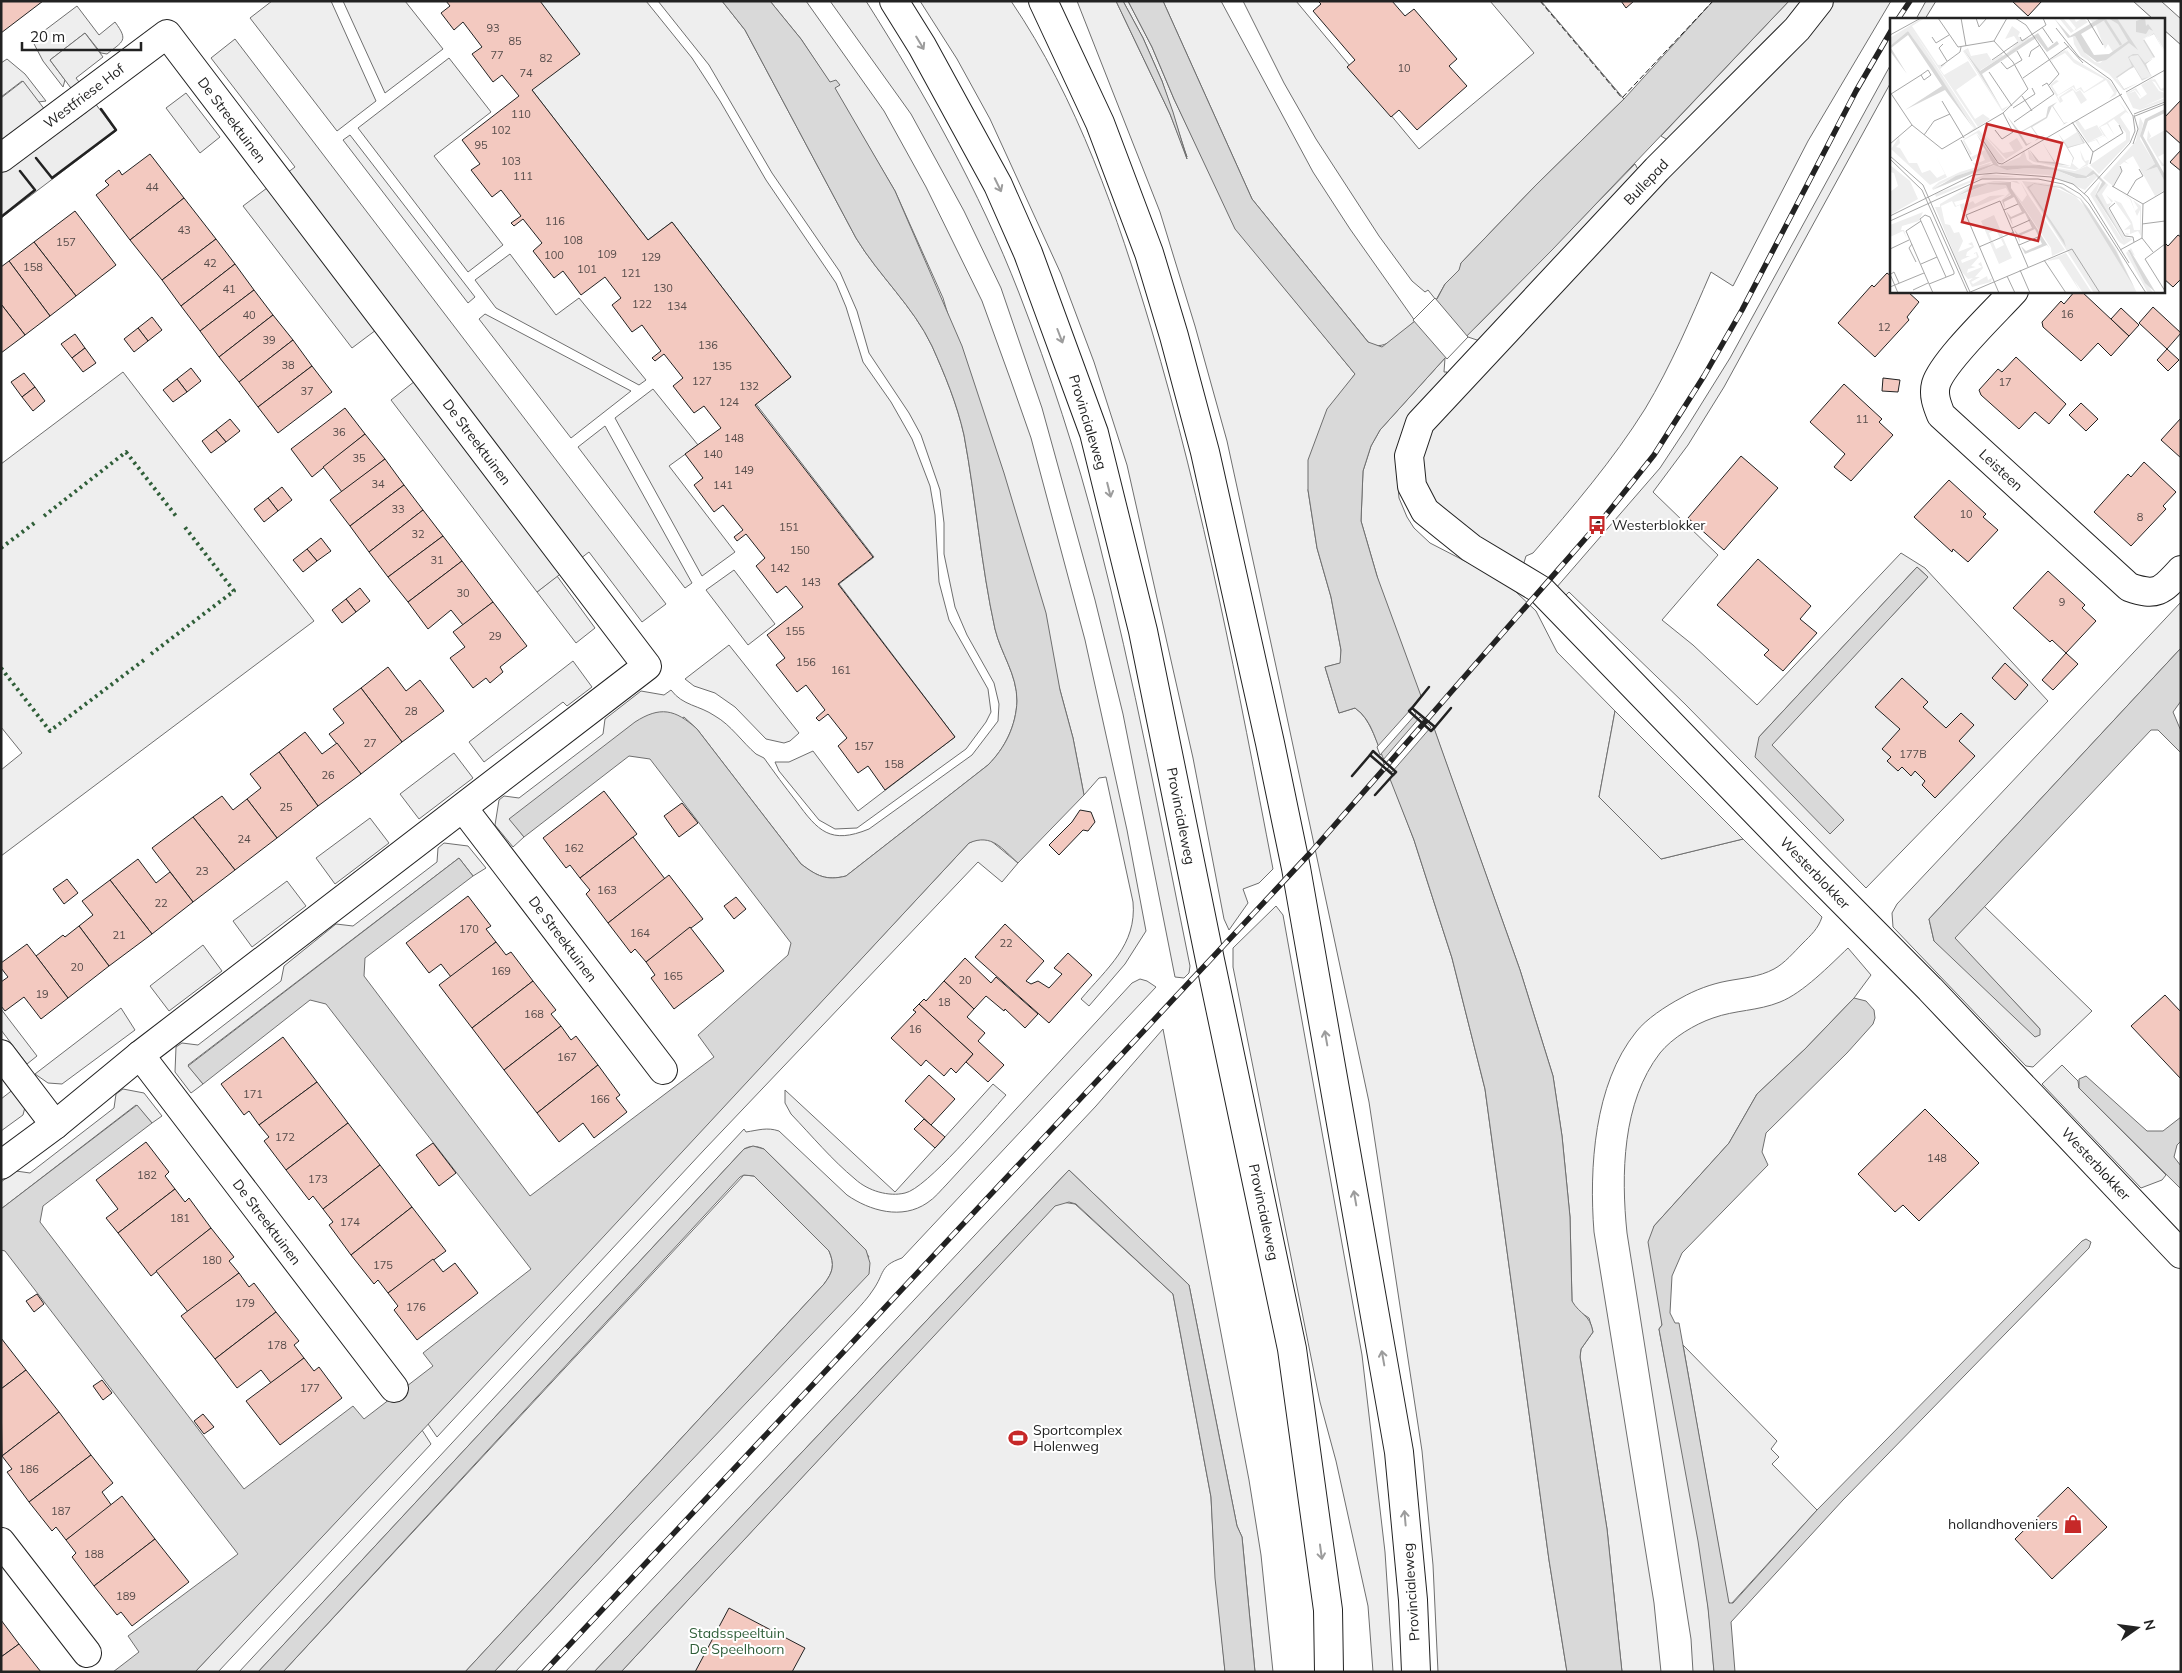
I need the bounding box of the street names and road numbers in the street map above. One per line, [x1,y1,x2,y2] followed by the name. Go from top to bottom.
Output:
[40,60,128,132] street label: Westfriese Hof
[194,73,270,167] street label: De Streektuinen
[1620,155,1672,209] street label: Bullepad
[1065,372,1111,472] street label: Provincialeweg
[439,395,515,489] street label: De Streektuinen
[1975,445,2027,495] street label: Leisteen
[1163,766,1199,866] street label: Provincialeweg
[1776,833,1855,914] street label: Westerblokker
[525,892,601,986] street label: De Streektuinen
[2058,1124,2135,1205] street label: Westerblokker
[1245,1162,1283,1262] street label: Provincialeweg
[229,1175,305,1269] street label: De Streektuinen
[1399,1542,1423,1642] street label: Provincialeweg

